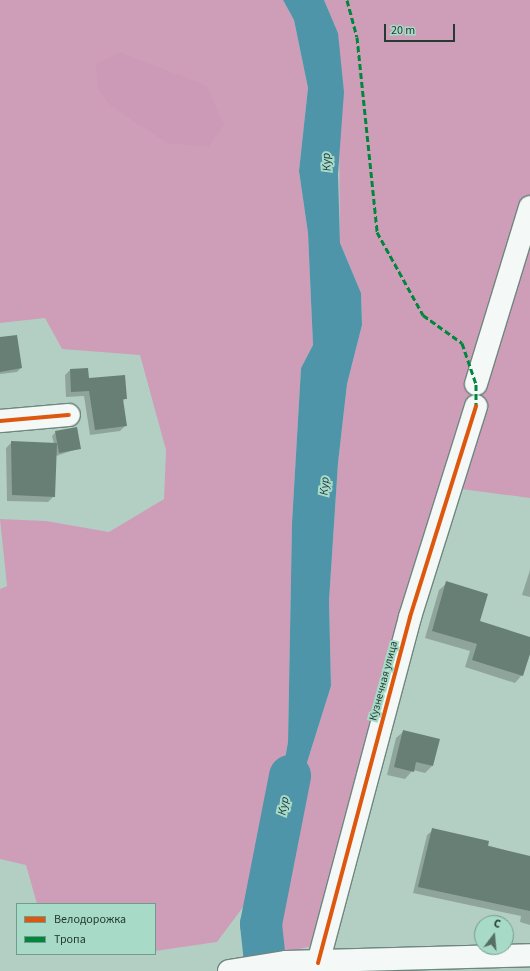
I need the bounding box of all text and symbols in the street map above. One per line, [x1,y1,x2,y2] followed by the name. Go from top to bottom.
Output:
[386,16,457,42] scale bar
[391,22,415,39] text: 20 m
[319,152,335,172] water label: Кур
[317,476,333,496] water label: Кур
[367,640,401,722] street label: Кузнечная улица
[275,796,293,816] water label: Кур
[16,903,156,955] legend
[54,911,126,928] text: Велодорожка
[474,915,514,955] north arrow
[492,916,502,932] text: С
[54,931,86,948] text: Тропа

